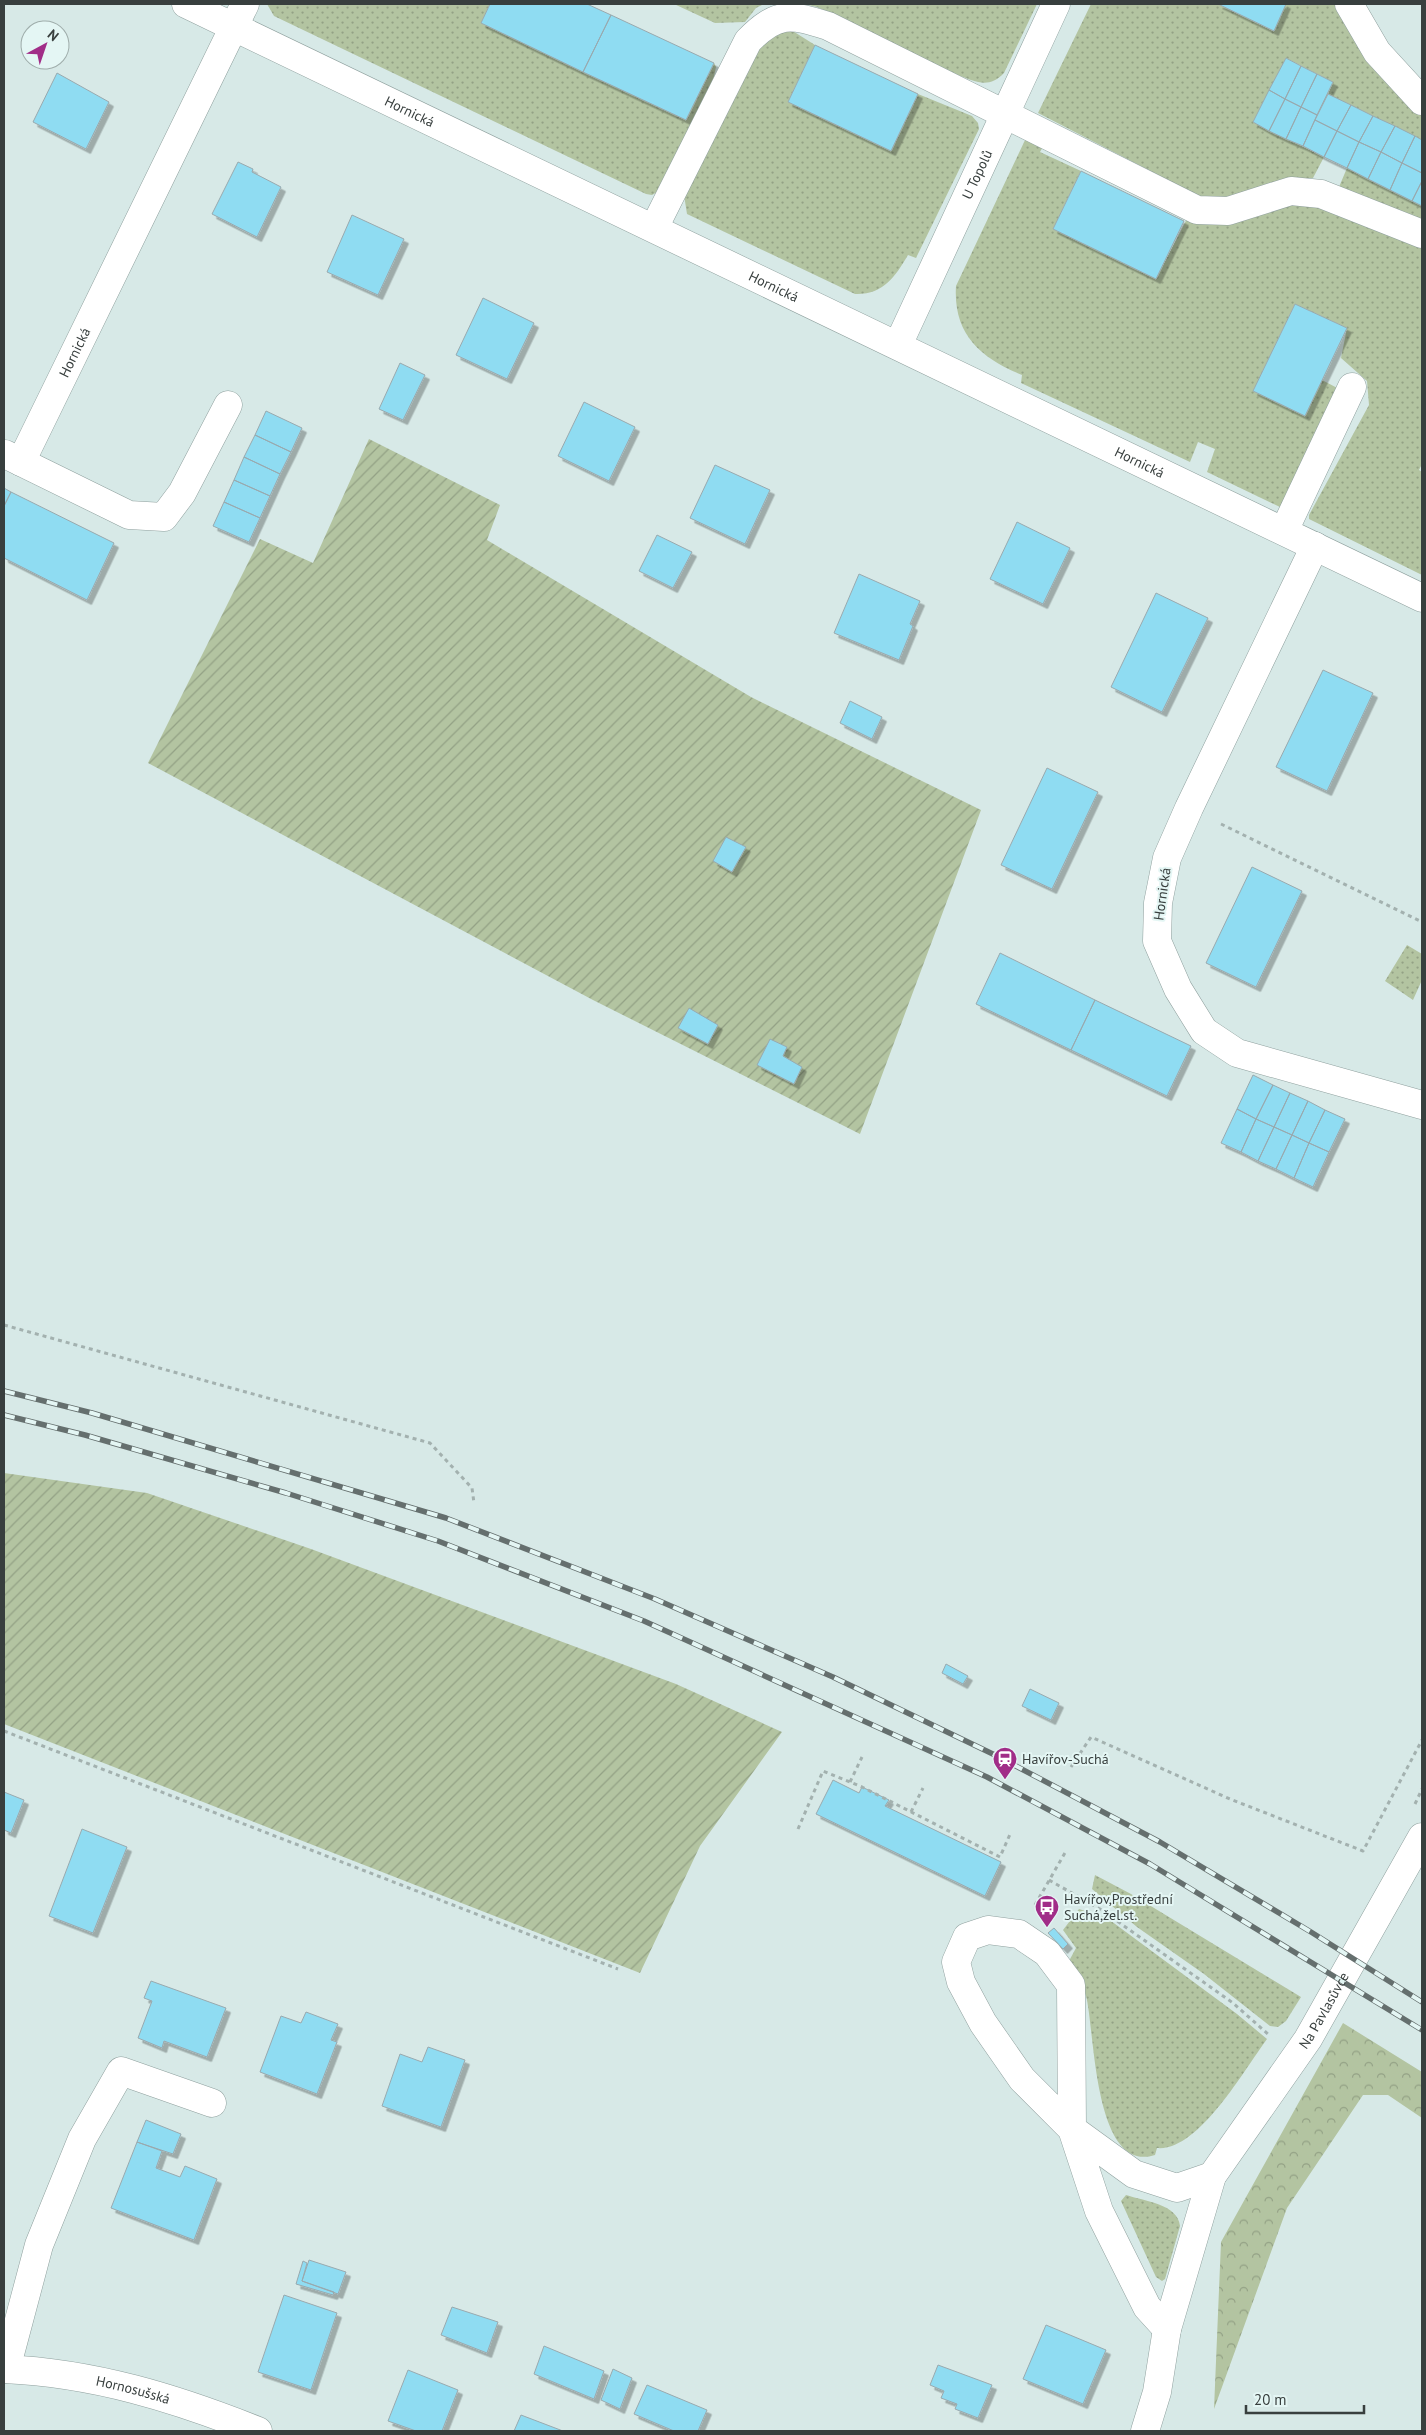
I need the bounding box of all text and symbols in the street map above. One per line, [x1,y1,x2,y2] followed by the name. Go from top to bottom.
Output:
[20,20,70,70] north arrow
[44,25,63,45] text: N
[382,92,437,131] street label: Hornická
[958,147,996,202] street label: U Topolů
[746,267,802,306] street label: Hornická
[55,325,94,380] street label: Hornická
[1112,443,1167,482] street label: Hornická
[1149,866,1175,922] street label: Hornická
[992,1746,1018,1780] station icon: Havířov-Suchá
[1022,1750,1109,1768] place label: Havířov-Suchá
[1064,1890,1173,1924] place label: Havířov,Prostřední Suchá,žel.st.
[1034,1894,1060,1928] bus stop icon: Havířov,Prostřední Suchá,žel.st.
[1295,1969,1353,2052] street label: Na Pavlasůvce
[94,2372,172,2408] street label: Hornosušská
[1246,2382,1364,2414] scale bar
[1254,2390,1287,2409] text: 20 m

